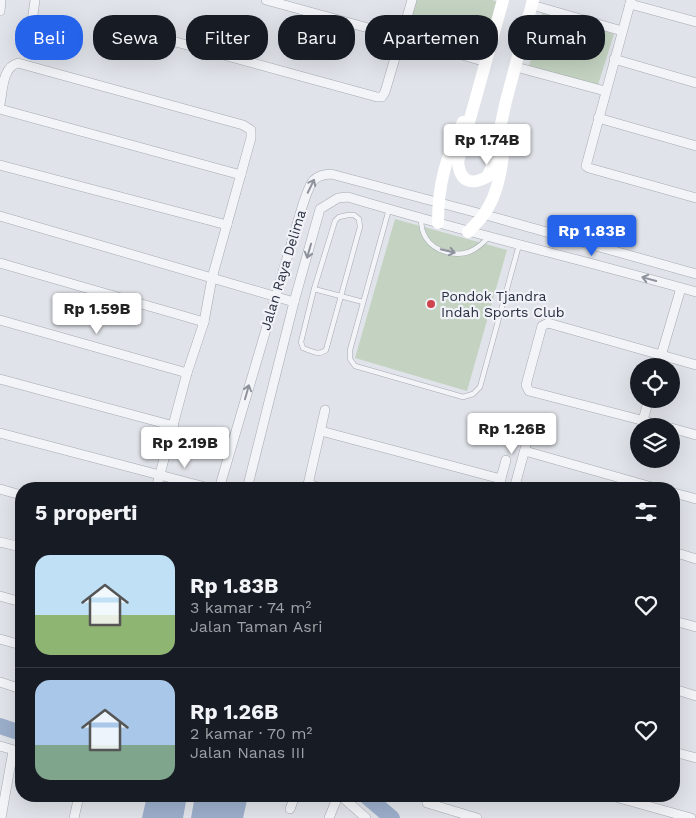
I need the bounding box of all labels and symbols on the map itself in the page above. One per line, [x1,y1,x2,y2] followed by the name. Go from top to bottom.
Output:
[435,124,539,166] pin: Rp 1.74B
[306,179,316,194] one-way arrow
[257,208,309,332] street label: Jalan Raya Delima
[540,214,644,257] pin: Rp 1.83B
[303,243,313,259] one-way arrow
[439,247,455,256] one-way arrow
[641,274,657,283] one-way arrow
[441,288,565,320] place label: Pondok Tjandra Indah Sports Club
[45,292,149,335] pin: Rp 1.59B
[425,298,437,310] marker: Pondok Tjandra Indah Sports Club
[243,384,252,400] one-way arrow
[460,412,564,455] pin: Rp 1.26B
[133,426,237,469] pin: Rp 2.19B

